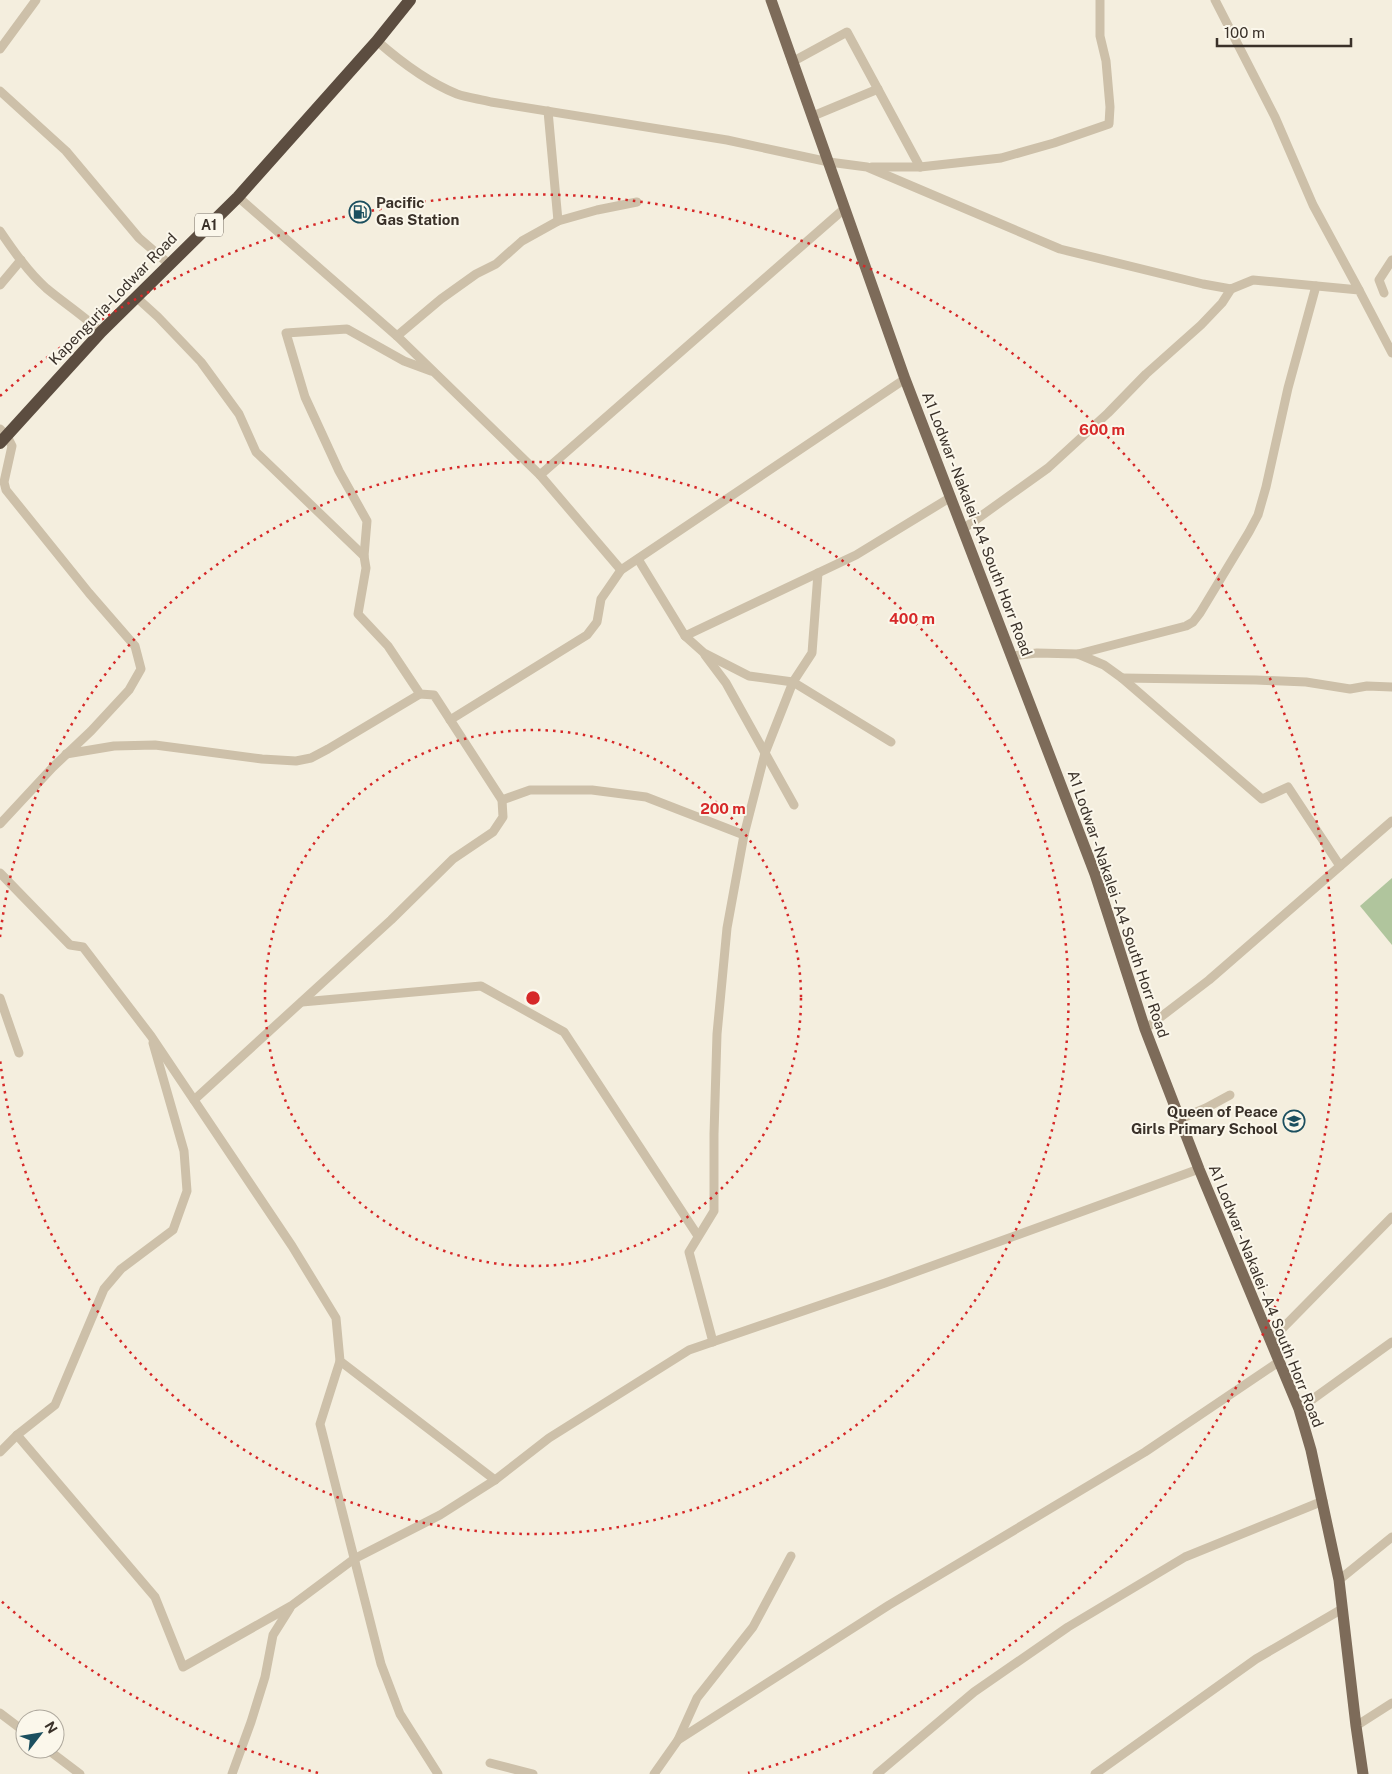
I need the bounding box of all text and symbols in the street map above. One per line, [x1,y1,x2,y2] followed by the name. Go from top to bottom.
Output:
[1217,15,1351,47] scale bar
[1224,24,1265,41] text: 100 m
[376,194,459,228] place label: Pacific Gas Station
[348,200,372,224] fuel station icon: Pacific Gas Station
[195,214,223,236] road number: A1
[45,229,180,368] street label: Kapenguria-Lodwar Road
[919,389,1036,658] street label: A1 Lodwar - Nakalei - A4 South Horr Road
[1079,421,1125,438] text: 600 m
[889,610,935,627] text: 400 m
[1065,768,1172,1040] street label: A1 Lodwar - Nakalei - A4 South Horr Road
[700,800,746,817] text: 200 m
[524,989,542,1007] centre of rings
[1131,1103,1278,1137] place label: Queen of Peace Girls Primary School
[1282,1109,1306,1133] school or university icon: Queen of Peace Girls Primary School
[1206,1162,1327,1430] street label: A1 Lodwar - Nakalei - A4 South Horr Road
[15,1709,65,1759] north arrow
[41,1718,61,1736] text: N

